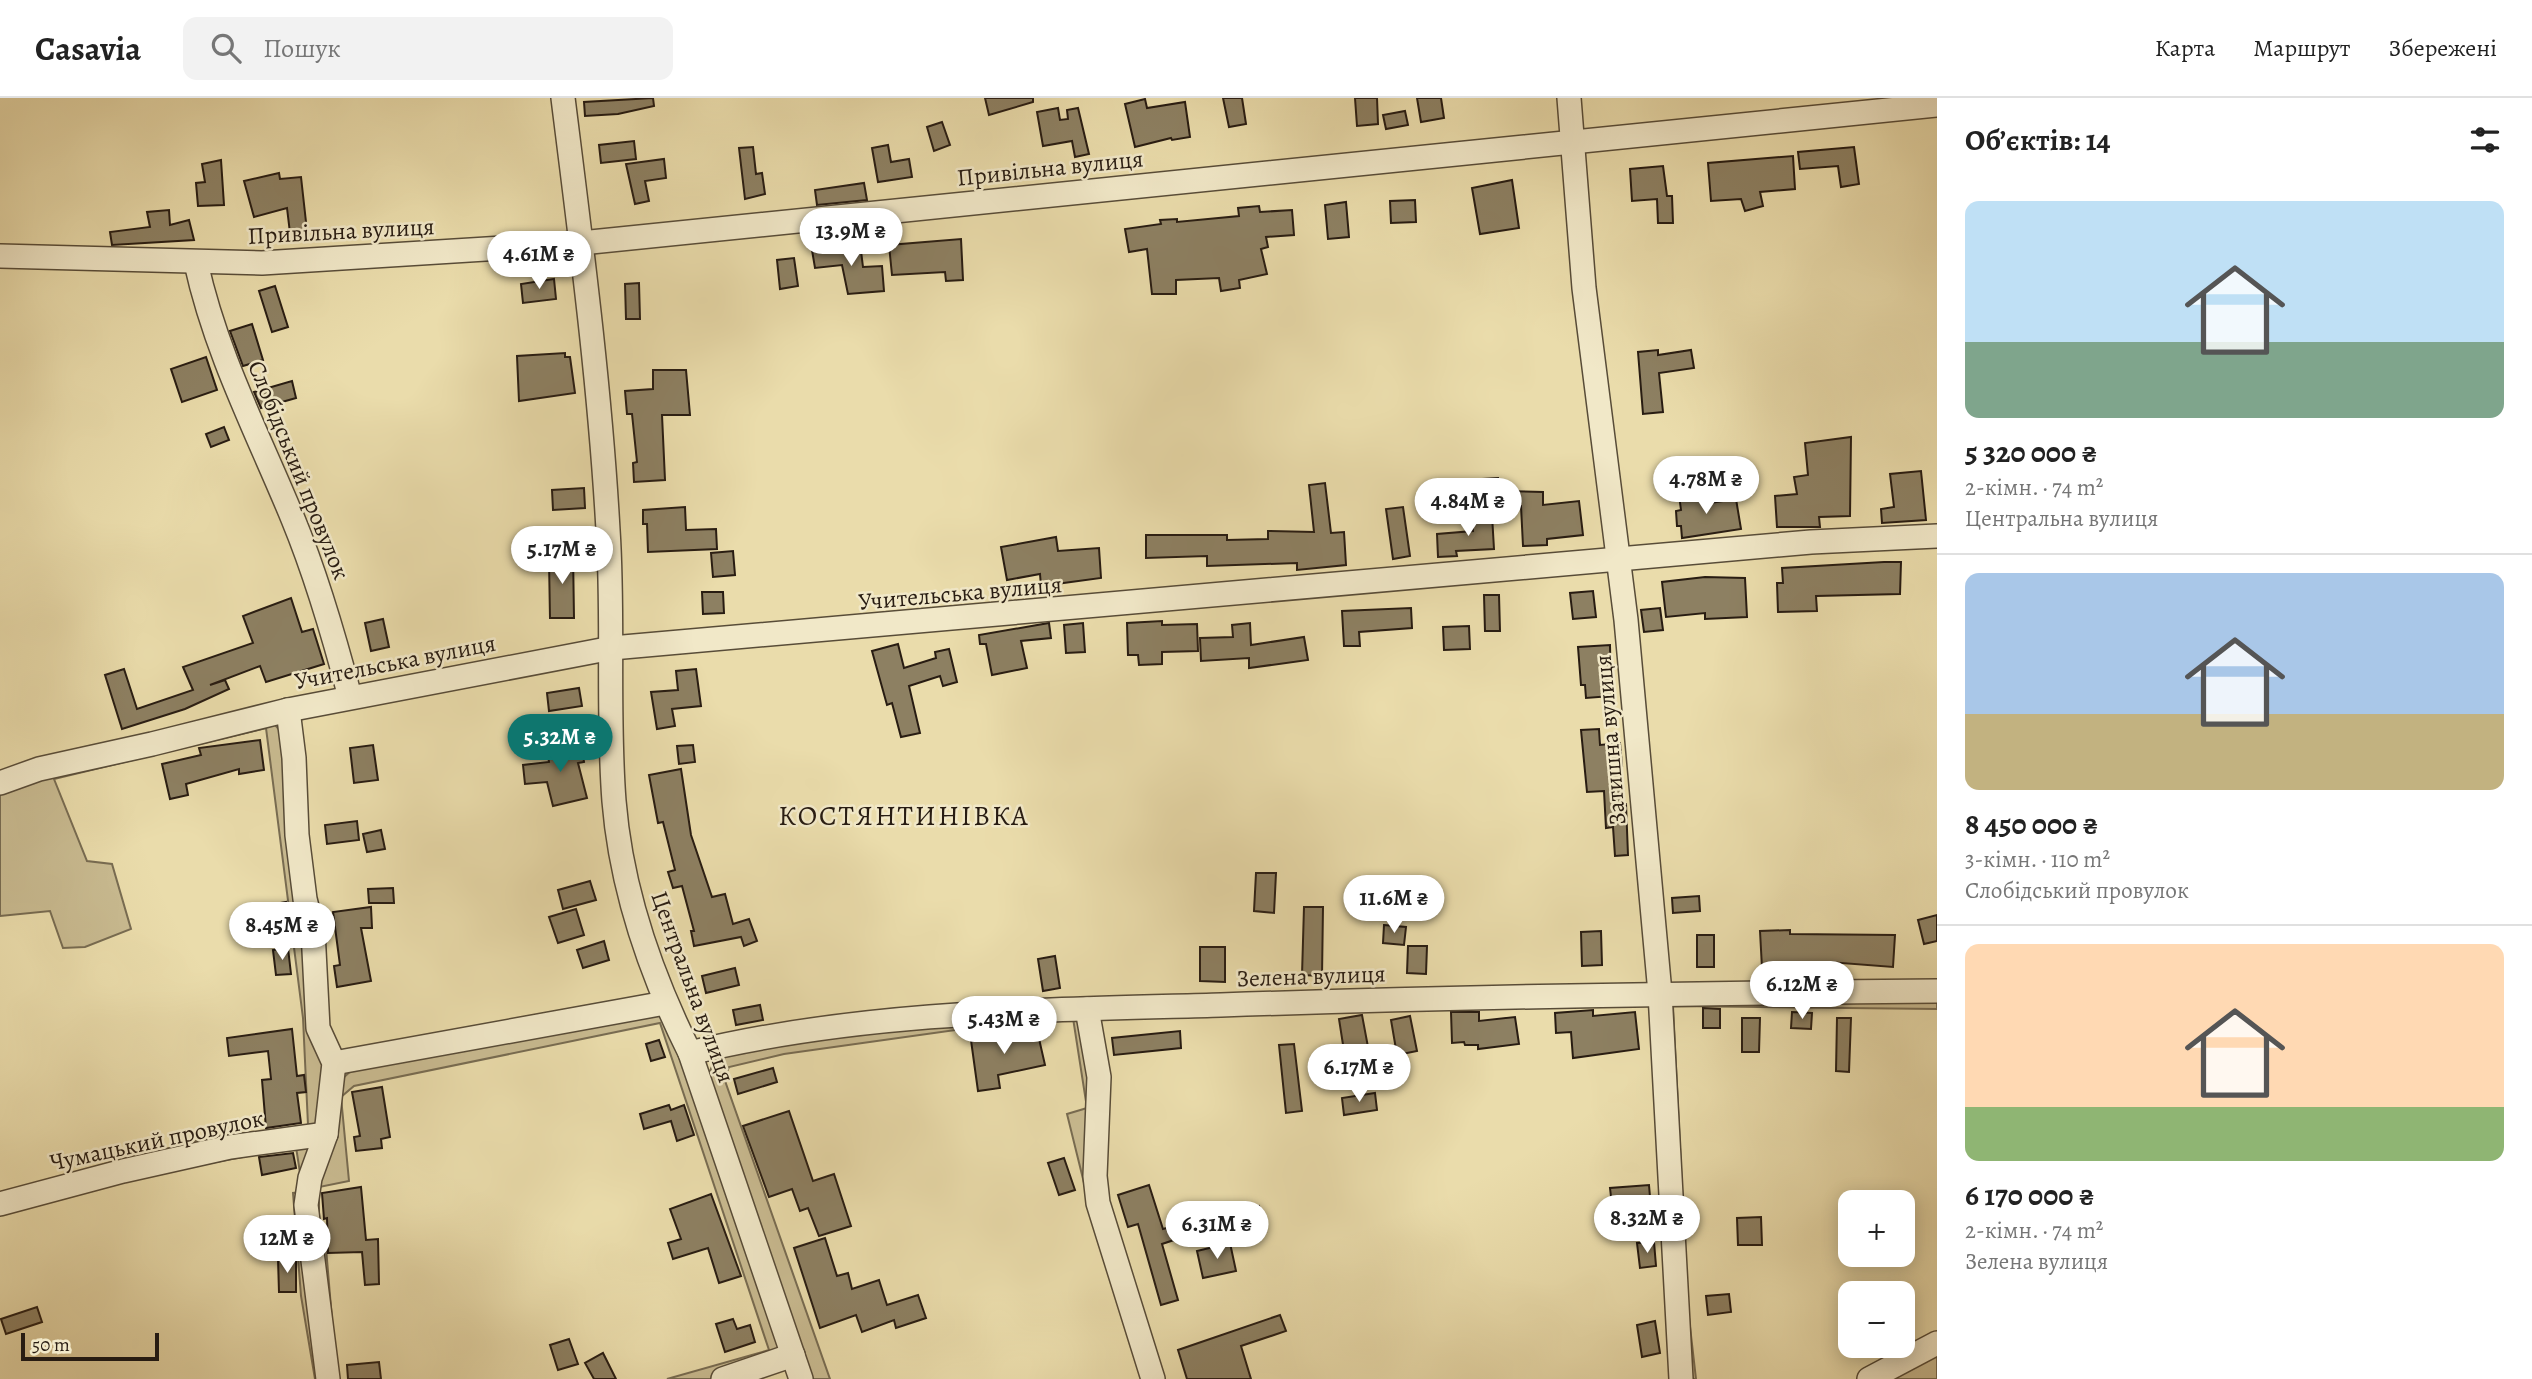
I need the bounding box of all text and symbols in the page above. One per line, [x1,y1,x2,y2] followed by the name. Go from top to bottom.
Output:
[183,17,673,80] search box
[35,26,141,71] text: Casavia
[207,29,245,67] icon: search
[263,31,341,66] text: Пошук
[2155,32,2215,64] text: Карта
[2253,32,2350,64] text: Маршрут
[2388,32,2497,64] text: Збережені
[1965,120,2111,160] text: Об’єктів: 14
[2466,121,2504,159] icon: filters
[955,142,1145,194] street label: Привільна вулиця
[786,208,916,268] pin: 13.9M ₴
[247,210,435,252] street label: Привільна вулиця
[816,215,886,246] text: 13.9M ₴
[474,232,604,291] pin: 4.61M ₴
[503,238,575,269] text: 4.61M ₴
[2172,247,2298,373] icon: home
[240,356,358,584] street label: Слобідський провулок
[1965,432,2097,472] text: 5 320 000 ₴
[1641,456,1771,516] pin: 4.78M ₴
[1669,463,1743,494] text: 4.78M ₴
[1965,472,2103,503] text: 2-кімн. · 74 m²
[1403,478,1533,538] pin: 4.84M ₴
[1431,485,1505,516] text: 4.84M ₴
[1965,503,2158,534] text: Центральна вулиця
[497,526,627,586] pin: 5.17M ₴
[527,533,597,564] text: 5.17M ₴
[857,568,1063,618] street label: Учительська вулиця
[2172,619,2298,745] icon: home
[292,627,498,697] street label: Учительська вулиця
[1587,653,1633,827] street label: Затишна вулиця
[495,714,625,774] pin: 5.32M ₴
[524,721,596,752] text: 5.32M ₴
[778,797,1030,835] district label: КОСТЯНТИНІВКА
[1965,804,2098,844] text: 8 450 000 ₴
[1965,844,2110,875] text: 3-кімн. · 110 m²
[1965,875,2189,906] text: Слобідський провулок
[1329,876,1459,935] pin: 11.6M ₴
[1359,882,1429,913] text: 11.6M ₴
[643,887,743,1087] street label: Центральна вулиця
[217,902,347,962] pin: 8.45M ₴
[245,909,319,940] text: 8.45M ₴
[1236,957,1386,995] street label: Зелена вулиця
[1737,962,1867,1021] pin: 6.12M ₴
[1766,968,1838,999] text: 6.12M ₴
[2172,990,2298,1116] icon: home
[939,996,1069,1056] pin: 5.43M ₴
[968,1003,1040,1034] text: 5.43M ₴
[1294,1044,1424,1104] pin: 6.17M ₴
[1324,1051,1394,1082] text: 6.17M ₴
[47,1102,267,1178] street label: Чумацький провулок
[1965,1175,2095,1215] text: 6 170 000 ₴
[1838,1190,1915,1358] map controls
[1838,1190,1915,1267] button: +
[1582,1196,1712,1255] pin: 8.32M ₴
[1152,1202,1282,1261] pin: 6.31M ₴
[1610,1202,1684,1233] text: 8.32M ₴
[1182,1208,1252,1239] text: 6.31M ₴
[1965,1215,2103,1246] text: 2-кімн. · 74 m²
[238,1216,336,1275] pin: 12M ₴
[259,1222,315,1253] text: 12M ₴
[1965,1246,2108,1277] text: Зелена вулиця
[1838,1281,1915,1358] button: −
[21,1330,159,1362] scale bar
[32,1332,70,1358] text: 50 m

